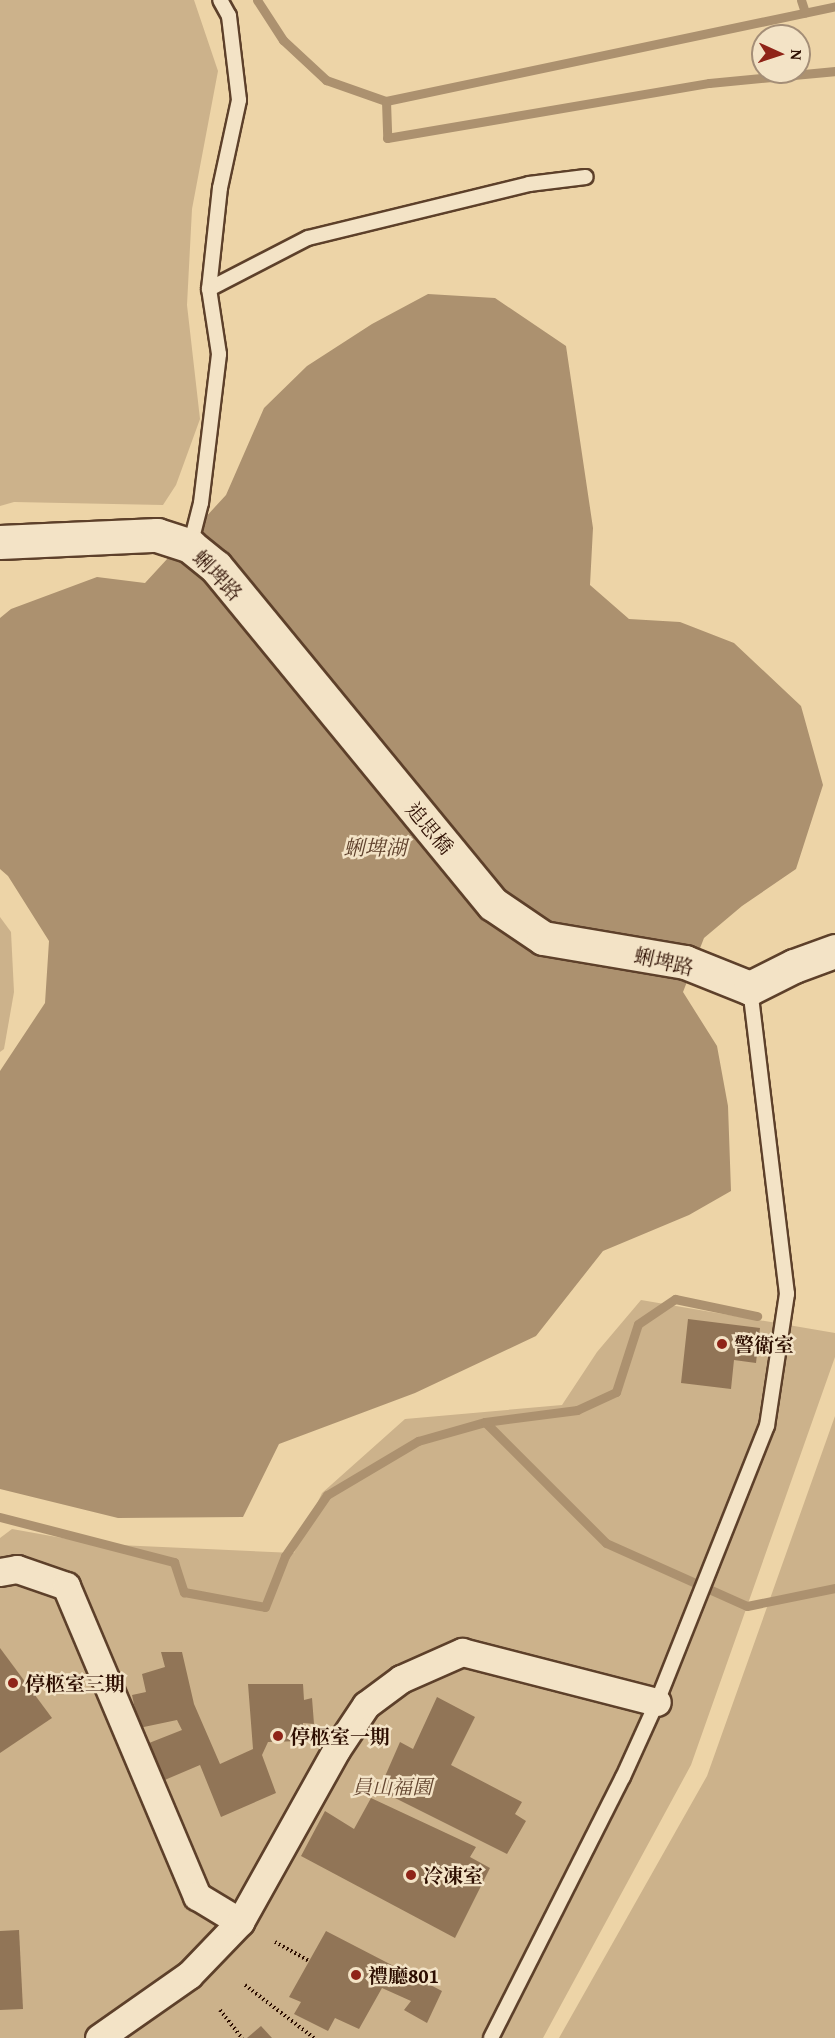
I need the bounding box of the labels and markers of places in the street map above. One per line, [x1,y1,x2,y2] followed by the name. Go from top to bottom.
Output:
[734,1332,794,1356] place label: 警衛室
[715,1337,729,1351] marker: 警衛室
[25,1671,125,1695] place label: 停柩室三期
[6,1676,20,1690] marker: 停柩室三期
[290,1724,390,1748] place label: 停柩室一期
[271,1729,285,1743] marker: 停柩室一期
[423,1863,483,1887] place label: 冷凍室
[404,1868,418,1882] marker: 冷凍室
[368,1963,439,1987] place label: 禮廳801
[349,1968,363,1982] marker: 禮廳801

